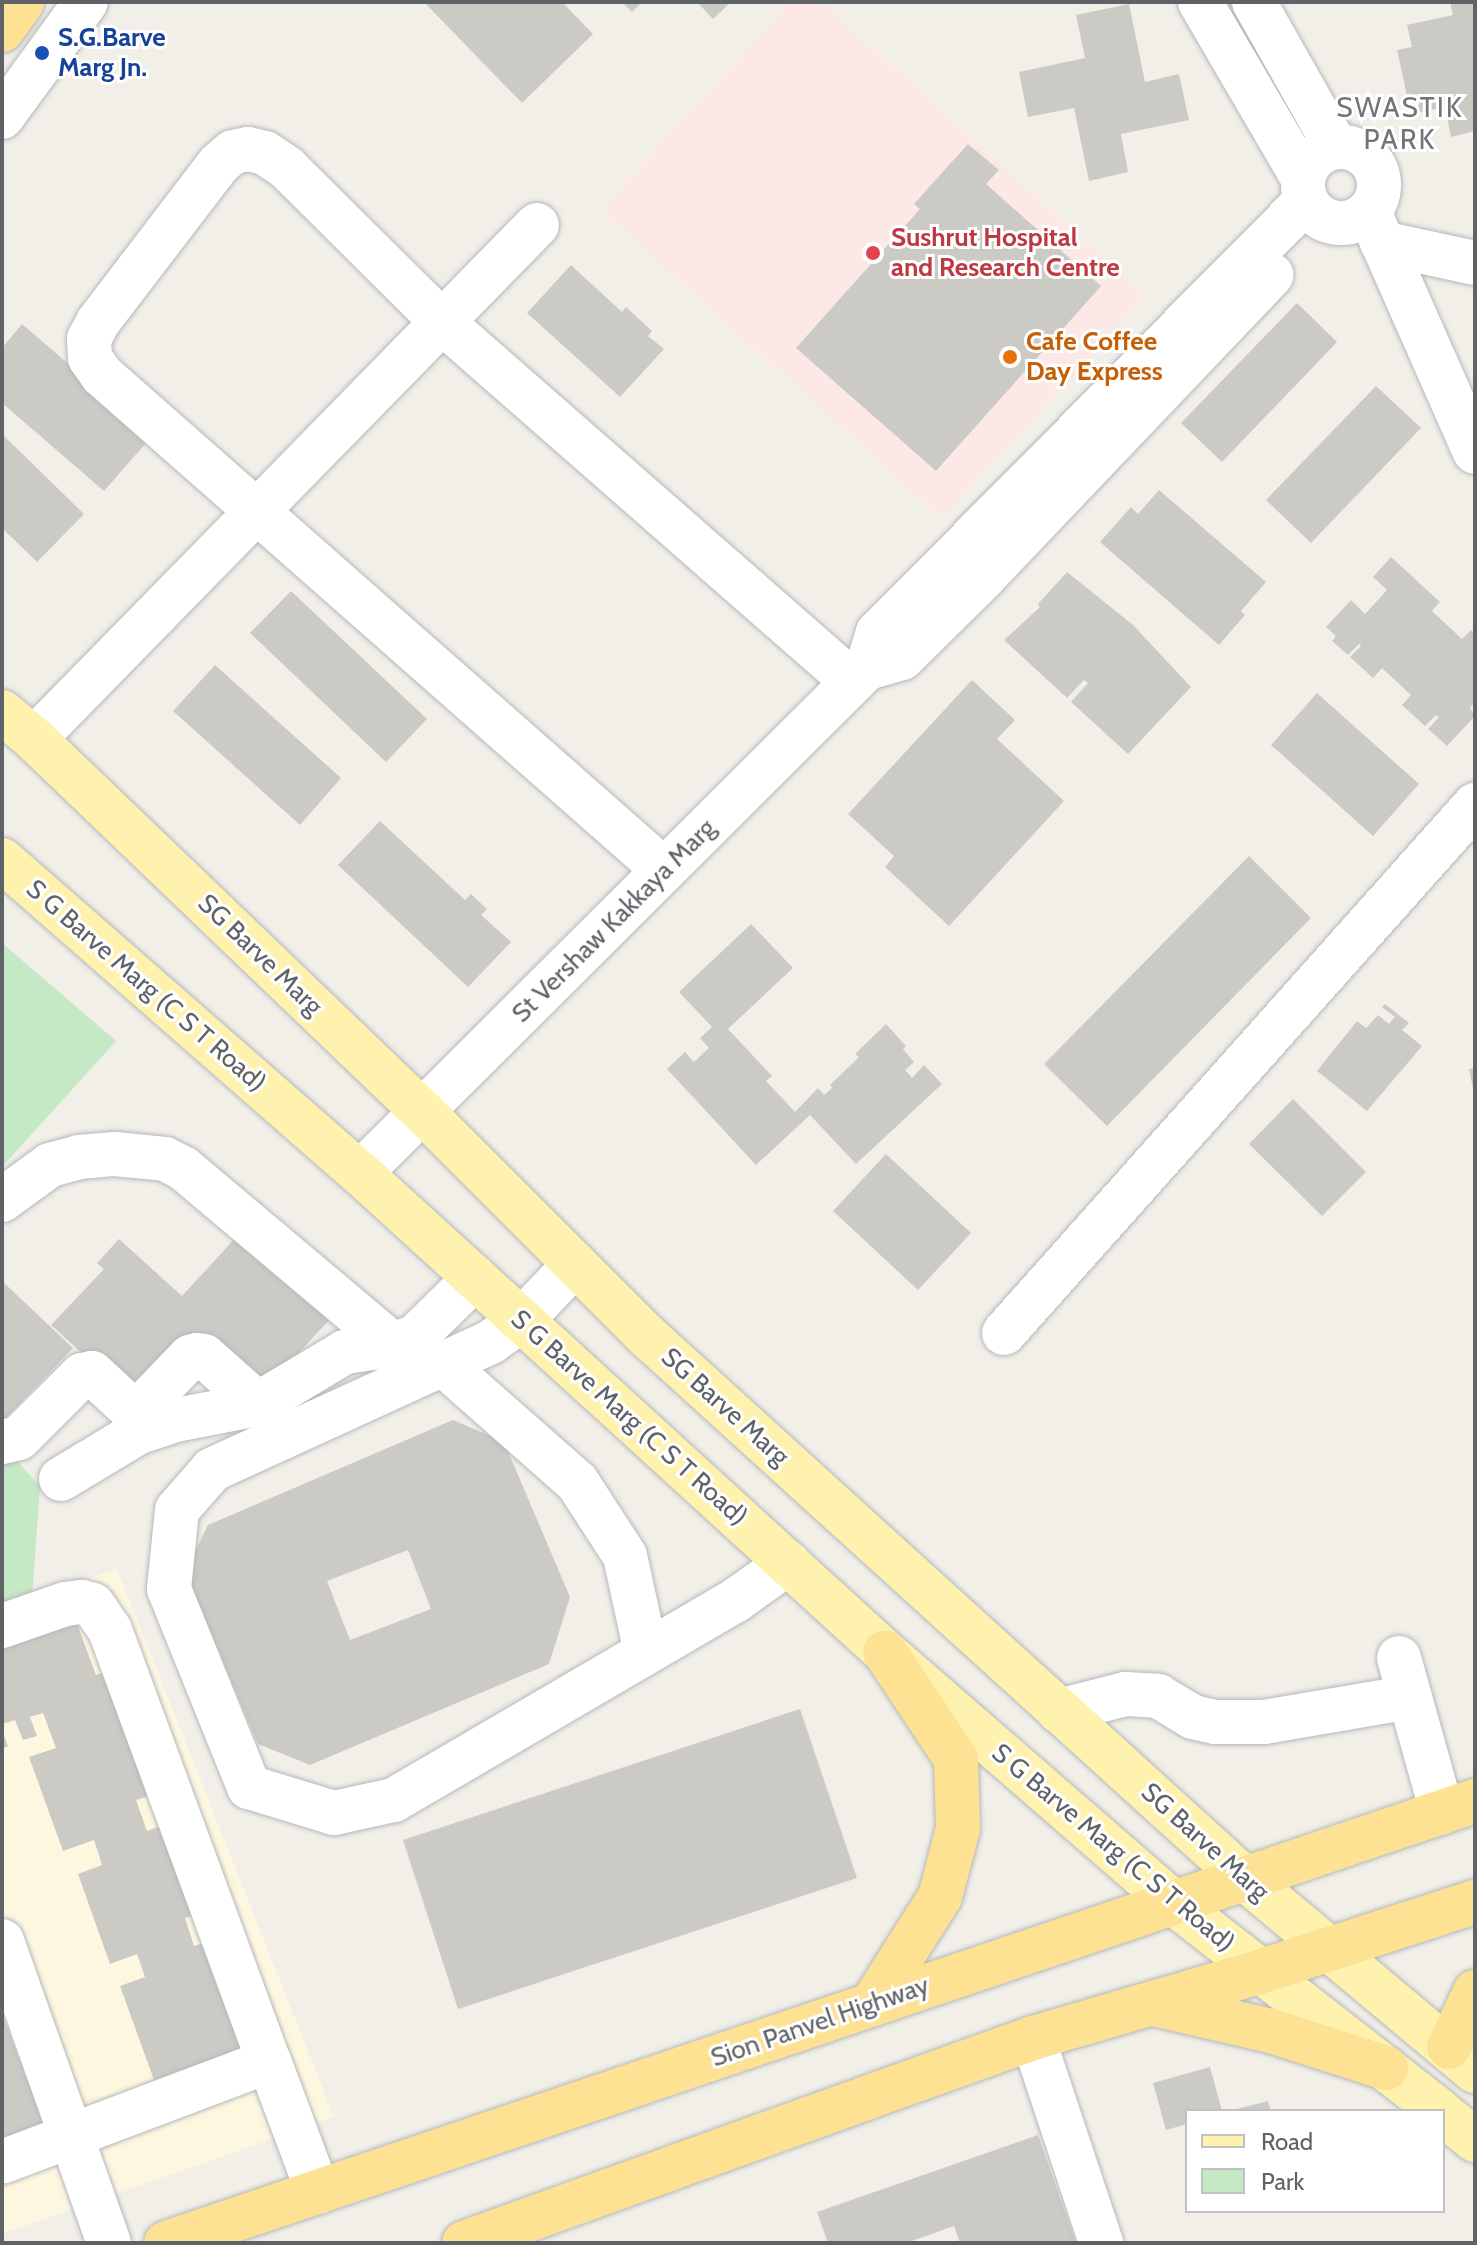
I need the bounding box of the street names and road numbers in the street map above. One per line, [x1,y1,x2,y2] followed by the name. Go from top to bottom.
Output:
[506,813,722,1029] street label: St Vershaw Kakkaya Marg
[20,873,272,1099] street label: S G Barve Marg (C S T Road)
[191,888,329,1022] street label: SG Barve Marg
[504,1304,754,1532] street label: S G Barve Marg (C S T Road)
[655,1342,795,1472] street label: SG Barve Marg
[985,1737,1241,1959] street label: S G Barve Marg (C S T Road)
[1135,1777,1275,1907] street label: SG Barve Marg
[707,1970,933,2074] street label: Sion Panvel Highway

